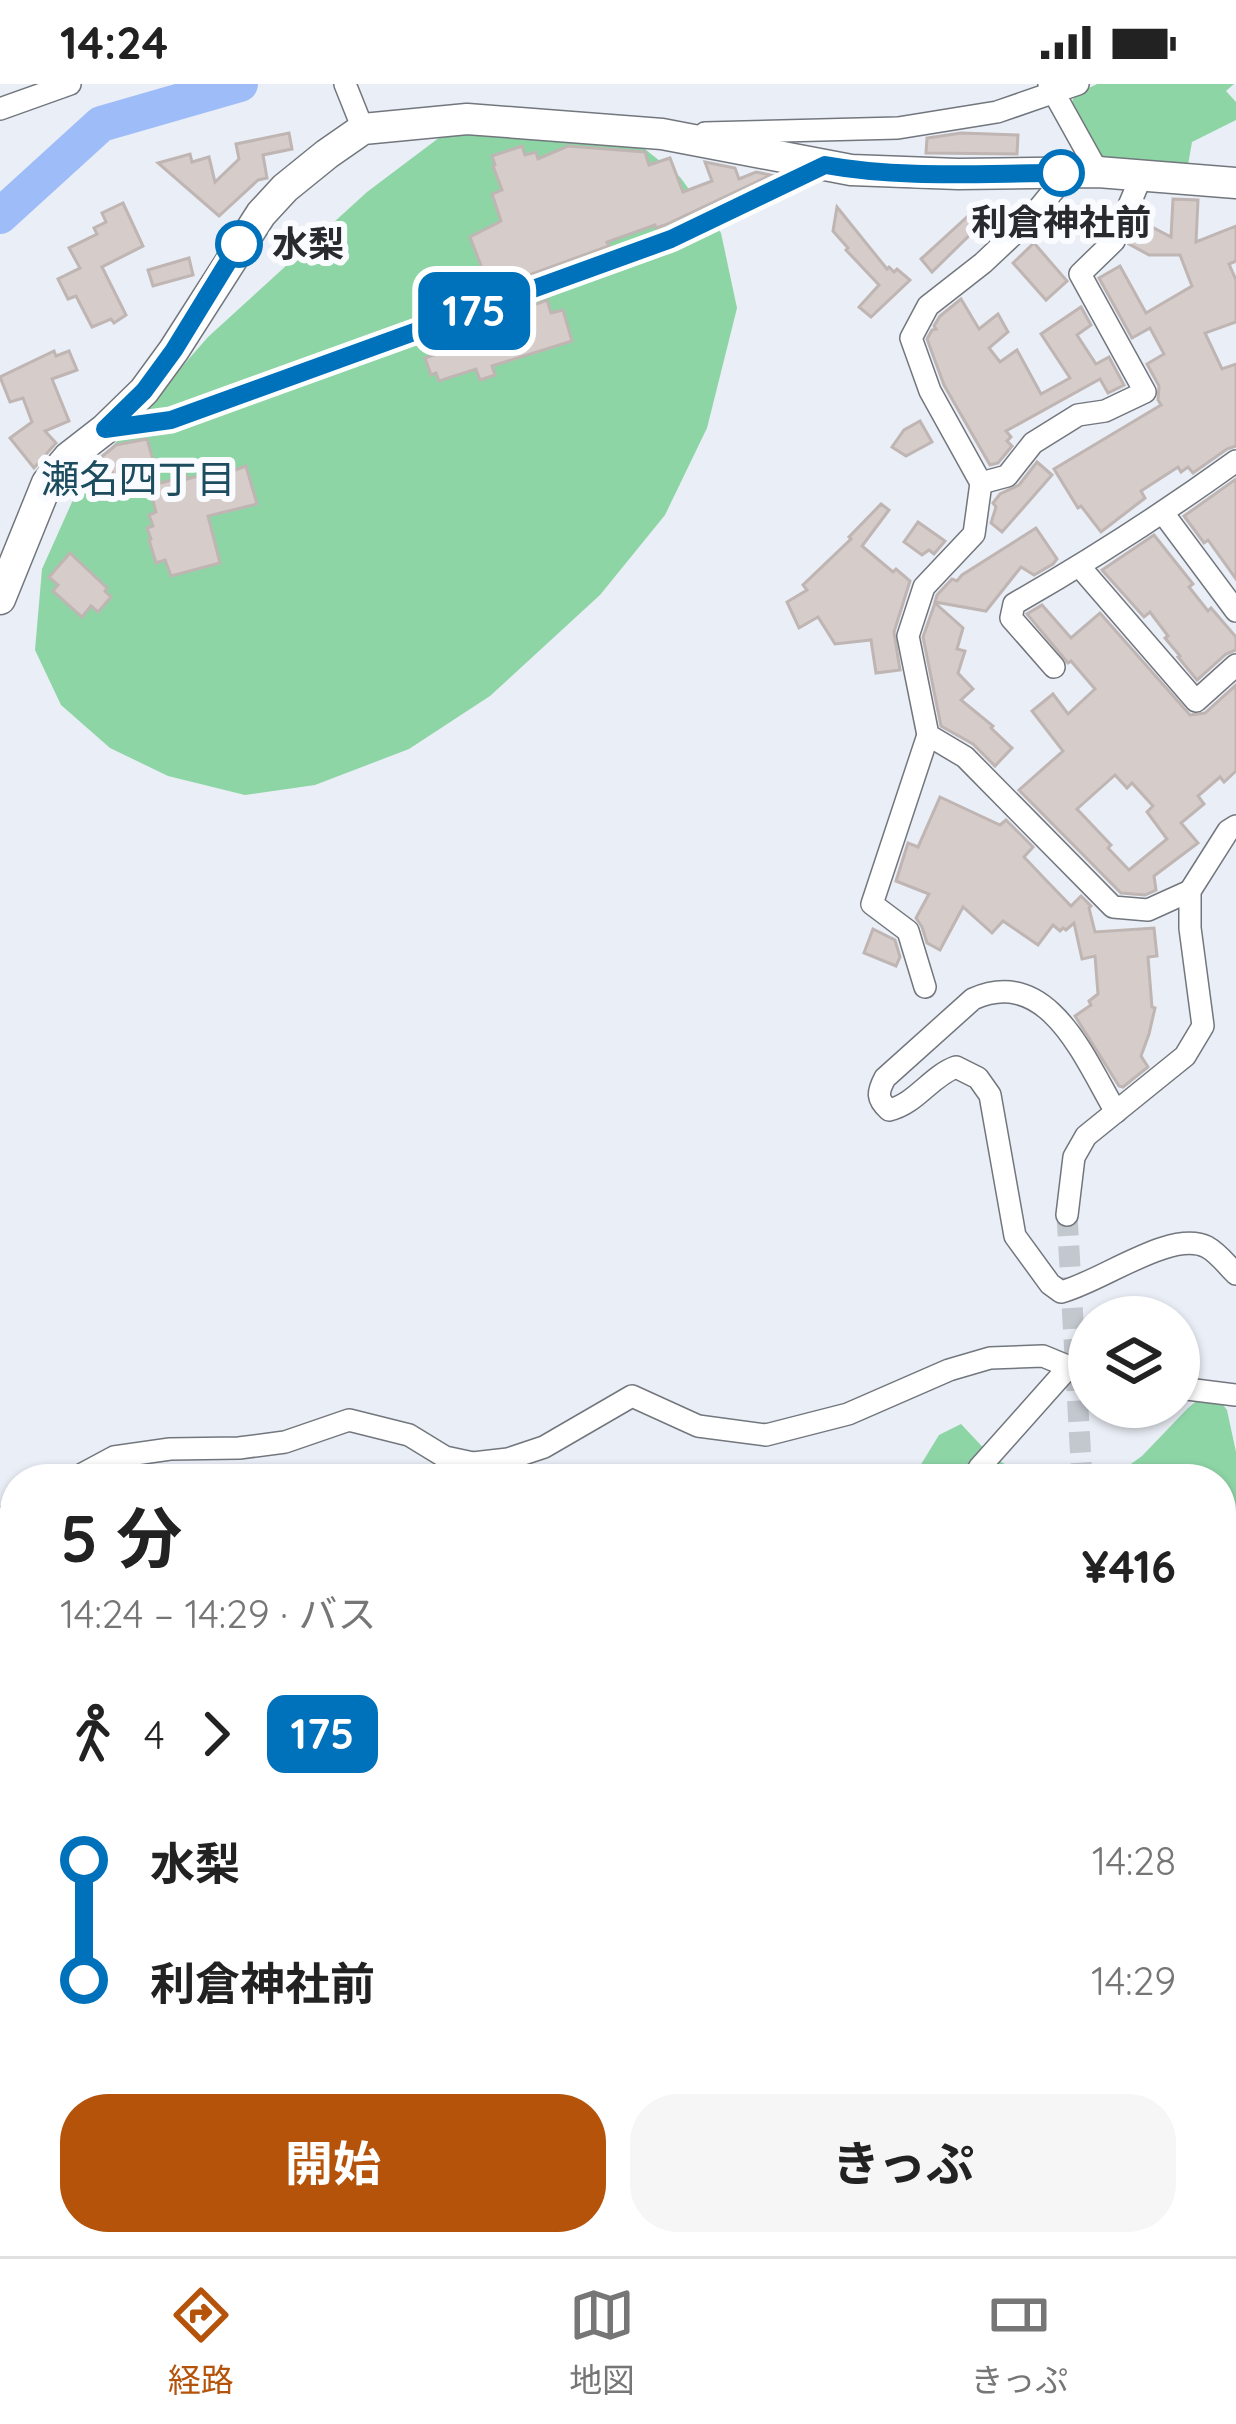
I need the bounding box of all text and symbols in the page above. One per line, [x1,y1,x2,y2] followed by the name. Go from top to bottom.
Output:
[60,14,168,70] text: 14:24
[1039,151,1083,195] marker: 利倉神社前
[971,199,1151,244] place label: 利倉神社前
[272,221,344,266] place label: 水梨
[217,222,261,266] marker: 水梨
[405,272,543,350] line badge: 175
[442,284,506,337] text: 175
[40,454,236,503] district label: 瀬名四丁目
[1068,1296,1200,1428] map controls
[1068,1296,1200,1428] button: layers
[60,1496,183,1579] text: 5 分
[1082,1538,1176,1594] text: ¥416
[60,1589,376,1638] text: 14:24 – 14:29 · バス
[60,1701,126,1767] icon: walk
[183,1701,249,1767] icon: forward
[291,1707,354,1760] text: 175
[144,1710,165,1759] text: 4
[150,1835,240,1891] text: 水梨
[1092,1836,1176,1885] text: 14:28
[150,1955,375,2011] text: 利倉神社前
[1091,1956,1176,2005] text: 14:29
[60,2094,606,2232] button: 開始
[630,2094,1176,2232] button: きっぷ
[168,2282,234,2402] tab: 経路
[569,2282,635,2402] tab: 地図
[971,2282,1068,2402] tab: きっぷ

